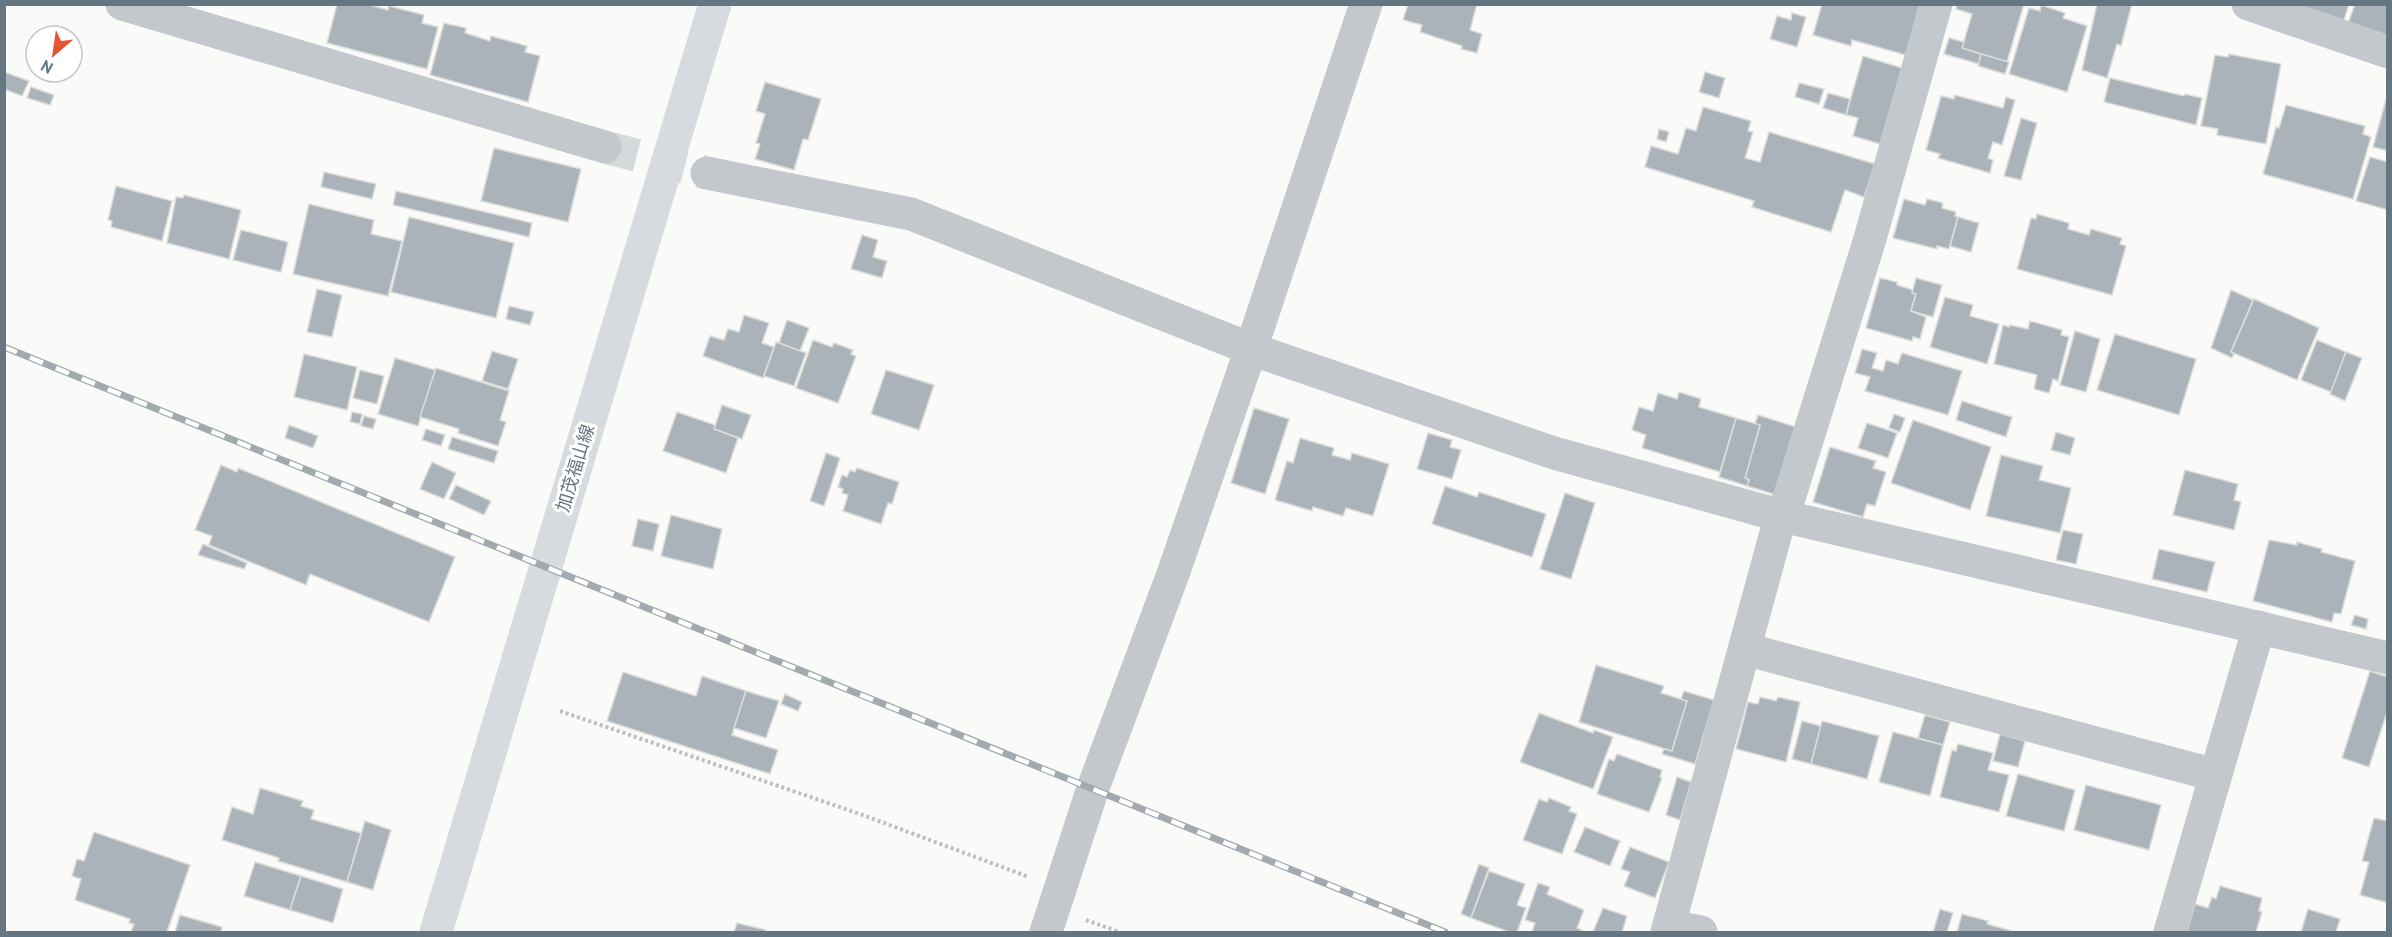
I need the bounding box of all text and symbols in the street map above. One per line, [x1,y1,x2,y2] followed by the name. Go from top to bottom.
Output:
[24,24,84,84] north arrow
[37,56,56,78] text: N
[551,422,599,514] street label: 加茂福山線

